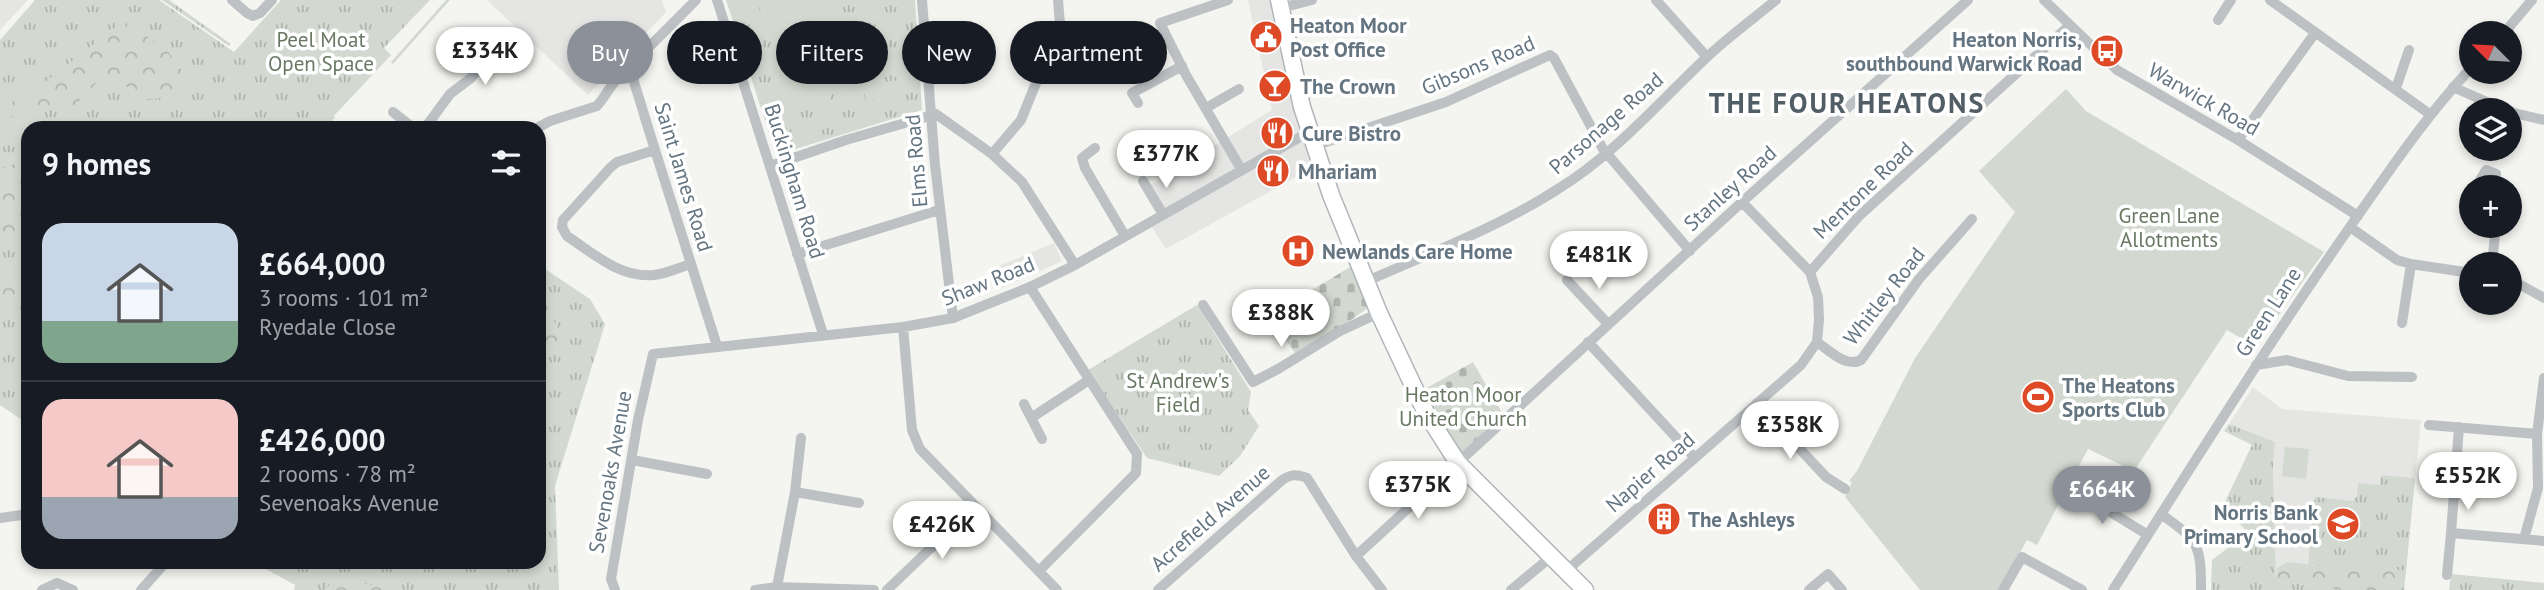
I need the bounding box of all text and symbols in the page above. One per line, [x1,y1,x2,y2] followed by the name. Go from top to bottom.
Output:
[1290,12,1407,63] place label: Heaton Moor Post Office
[1247,18,1285,56] public building icon: Heaton Moor Post Office
[567,21,653,84] chip: Buy
[667,21,762,84] chip: Rent
[776,21,888,84] chip: Filters
[902,21,996,84] chip: New
[1010,21,1167,84] chip: Apartment
[2459,21,2522,84] north arrow
[2459,21,2522,315] map controls
[268,26,374,77] park label: Peel Moat Open Space
[1846,26,2082,77] place label: Heaton Norris, southbound Warwick Road
[436,28,534,87] pin: £334K
[1417,29,1539,101] street label: Gibsons Road
[2088,32,2126,70] bus stop icon: Heaton Norris, southbound Warwick Road
[452,35,518,64] text: £334K
[2144,56,2264,142] street label: Warwick Road
[1543,66,1669,180] street label: Parsonage Road
[1256,67,1294,105] bar icon: The Crown
[1300,73,1396,100] place label: The Crown
[1709,84,1985,121] district label: THE FOUR HEATONS
[2459,98,2522,161] button: layers
[648,99,720,255] street label: Saint James Road
[759,100,831,262] street label: Buckingham Road
[898,113,934,209] street label: Elms Road
[1258,114,1296,152] restaurant icon: Cure Bistro
[1302,120,1401,147] place label: Cure Bistro
[1117,130,1215,190] pin: £377K
[1807,135,1919,245] street label: Mentone Road
[1133,138,1199,167] text: £377K
[1678,139,1782,237] street label: Stanley Road
[42,144,151,183] text: 9 homes
[487,144,525,182] icon: filters
[1254,152,1292,190] restaurant icon: Mhariam
[1298,158,1377,185] place label: Mhariam
[2459,175,2522,238] button: +
[2118,202,2220,253] park label: Green Lane Allotments
[1279,232,1317,270] hospital icon: Newlands Care Home
[1550,232,1648,291] pin: £481K
[1322,238,1513,265] place label: Newlands Care Home
[1566,239,1632,268] text: £481K
[1837,242,1931,350] street label: Whitley Road
[259,244,386,283] text: £664,000
[937,250,1039,312] street label: Shaw Road
[98,251,182,335] icon: home
[2459,252,2522,315] button: −
[2229,262,2307,362] street label: Green Lane
[259,283,428,312] text: 3 rooms · 101 m²
[1232,290,1330,349] pin: £388K
[1248,297,1314,326] text: £388K
[259,312,396,341] text: Ryedale Close
[1126,367,1230,418] park label: St Andrew's Field
[2062,372,2175,423] place label: The Heatons Sports Club
[2019,378,2057,416] sports icon: The Heatons Sports Club
[1399,381,1527,432] park label: Heaton Moor United Church
[582,389,638,555] street label: Sevenoaks Avenue
[1741,402,1839,461] pin: £358K
[1757,409,1823,438] text: £358K
[259,420,386,459] text: £426,000
[1600,426,1700,518] street label: Napier Road
[98,427,182,511] icon: home
[2419,452,2517,512] pin: £552K
[259,459,416,488] text: 2 rooms · 78 m²
[1145,459,1275,577] street label: Acrefield Avenue
[2435,460,2501,489] text: £552K
[1369,462,1467,521] pin: £375K
[2053,466,2151,526] pin: £664K
[1385,469,1451,498] text: £375K
[2069,474,2135,503] text: £664K
[259,488,439,517] text: Sevenoaks Avenue
[2184,499,2319,550] place label: Norris Bank Primary School
[1645,500,1683,538] building icon: The Ashleys
[893,502,991,561] pin: £426K
[2324,505,2362,543] school or university icon: Norris Bank Primary School
[1688,506,1795,533] place label: The Ashleys
[909,509,975,538] text: £426K

